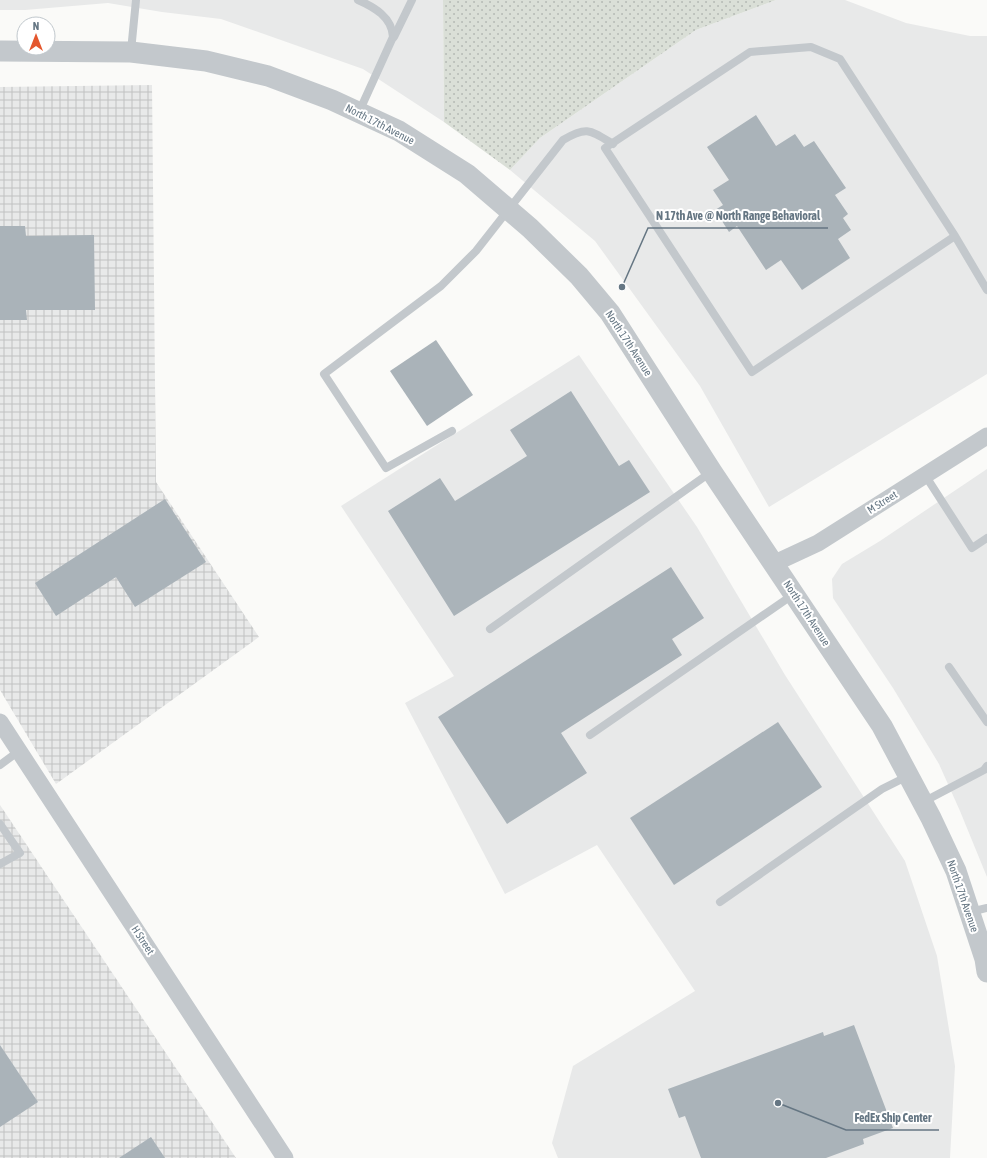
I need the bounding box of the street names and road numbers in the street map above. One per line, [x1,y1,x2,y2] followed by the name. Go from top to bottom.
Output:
[344,101,416,147] street label: North 17th Avenue
[603,308,655,378] street label: North 17th Avenue
[865,488,899,516] street label: M Street
[781,578,833,648] street label: North 17th Avenue
[945,858,981,934] street label: North 17th Avenue
[129,923,157,957] street label: H Street

